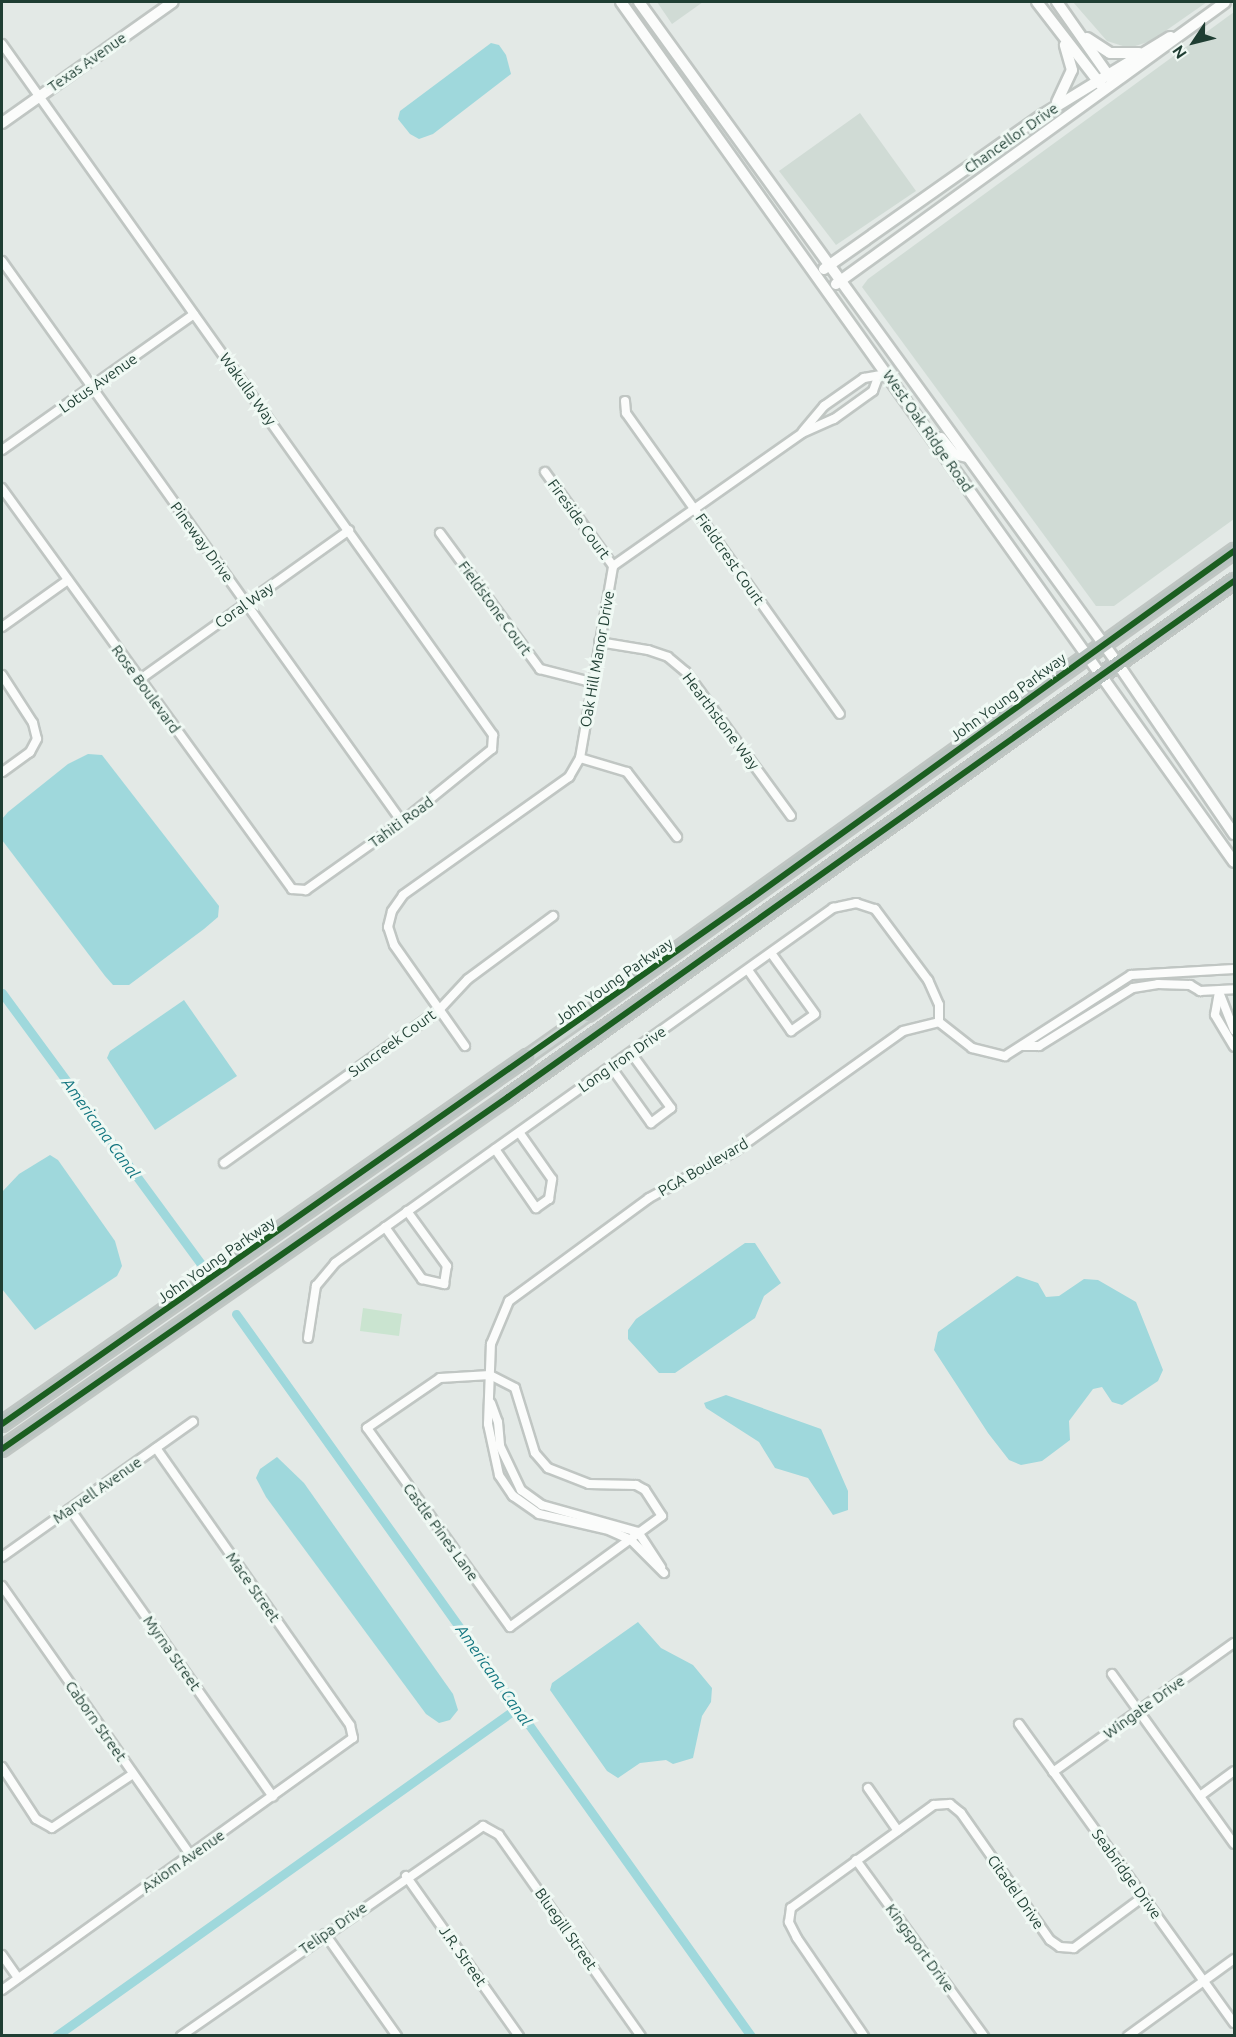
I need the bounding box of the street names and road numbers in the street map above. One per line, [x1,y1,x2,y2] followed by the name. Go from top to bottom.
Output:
[44,28,130,96] street label: Texas Avenue
[961,99,1061,177] street label: Chancellor Drive
[55,349,141,417] street label: Lotus Avenue
[216,349,280,429] street label: Wakulla Way
[879,367,977,495] street label: West Oak Ridge Road
[544,476,614,562] street label: Fireside Court
[167,498,237,586] street label: Pineway Drive
[692,510,768,608] street label: Fieldcrest Court
[455,557,535,659] street label: Fieldstone Court
[211,578,277,632] street label: Coral Way
[576,589,618,729] street label: Oak Hill Manor Drive
[108,641,184,737] street label: Rose Boulevard
[946,649,1070,745] street label: John Young Parkway
[679,669,763,773] street label: Hearthstone Way
[365,793,437,851] street label: Tahiti Road
[552,934,676,1028] street label: John Young Parkway
[345,1005,439,1081] street label: Suncreek Court
[575,1022,669,1096] street label: Long Iron Drive
[655,1134,751,1200] street label: PGA Boulevard
[154,1213,278,1307] street label: John Young Parkway
[49,1453,145,1527] street label: Marvell Avenue
[399,1480,483,1584] street label: Castle Pines Lane
[222,1549,284,1625] street label: Mace Street
[140,1612,204,1694] street label: Myrna Street
[1100,1672,1188,1742] street label: Wingate Drive
[62,1677,130,1765] street label: Caborn Street
[138,1826,228,1896] street label: Axiom Avenue
[1088,1826,1166,1922] street label: Seabridge Drive
[984,1851,1048,1933] street label: Citadel Drive
[531,1885,601,1973] street label: Bluegill Street
[296,1898,370,1958] street label: Telipa Drive
[882,1900,958,1996] street label: Kingsport Drive
[436,1922,490,1990] street label: J.R. Street

